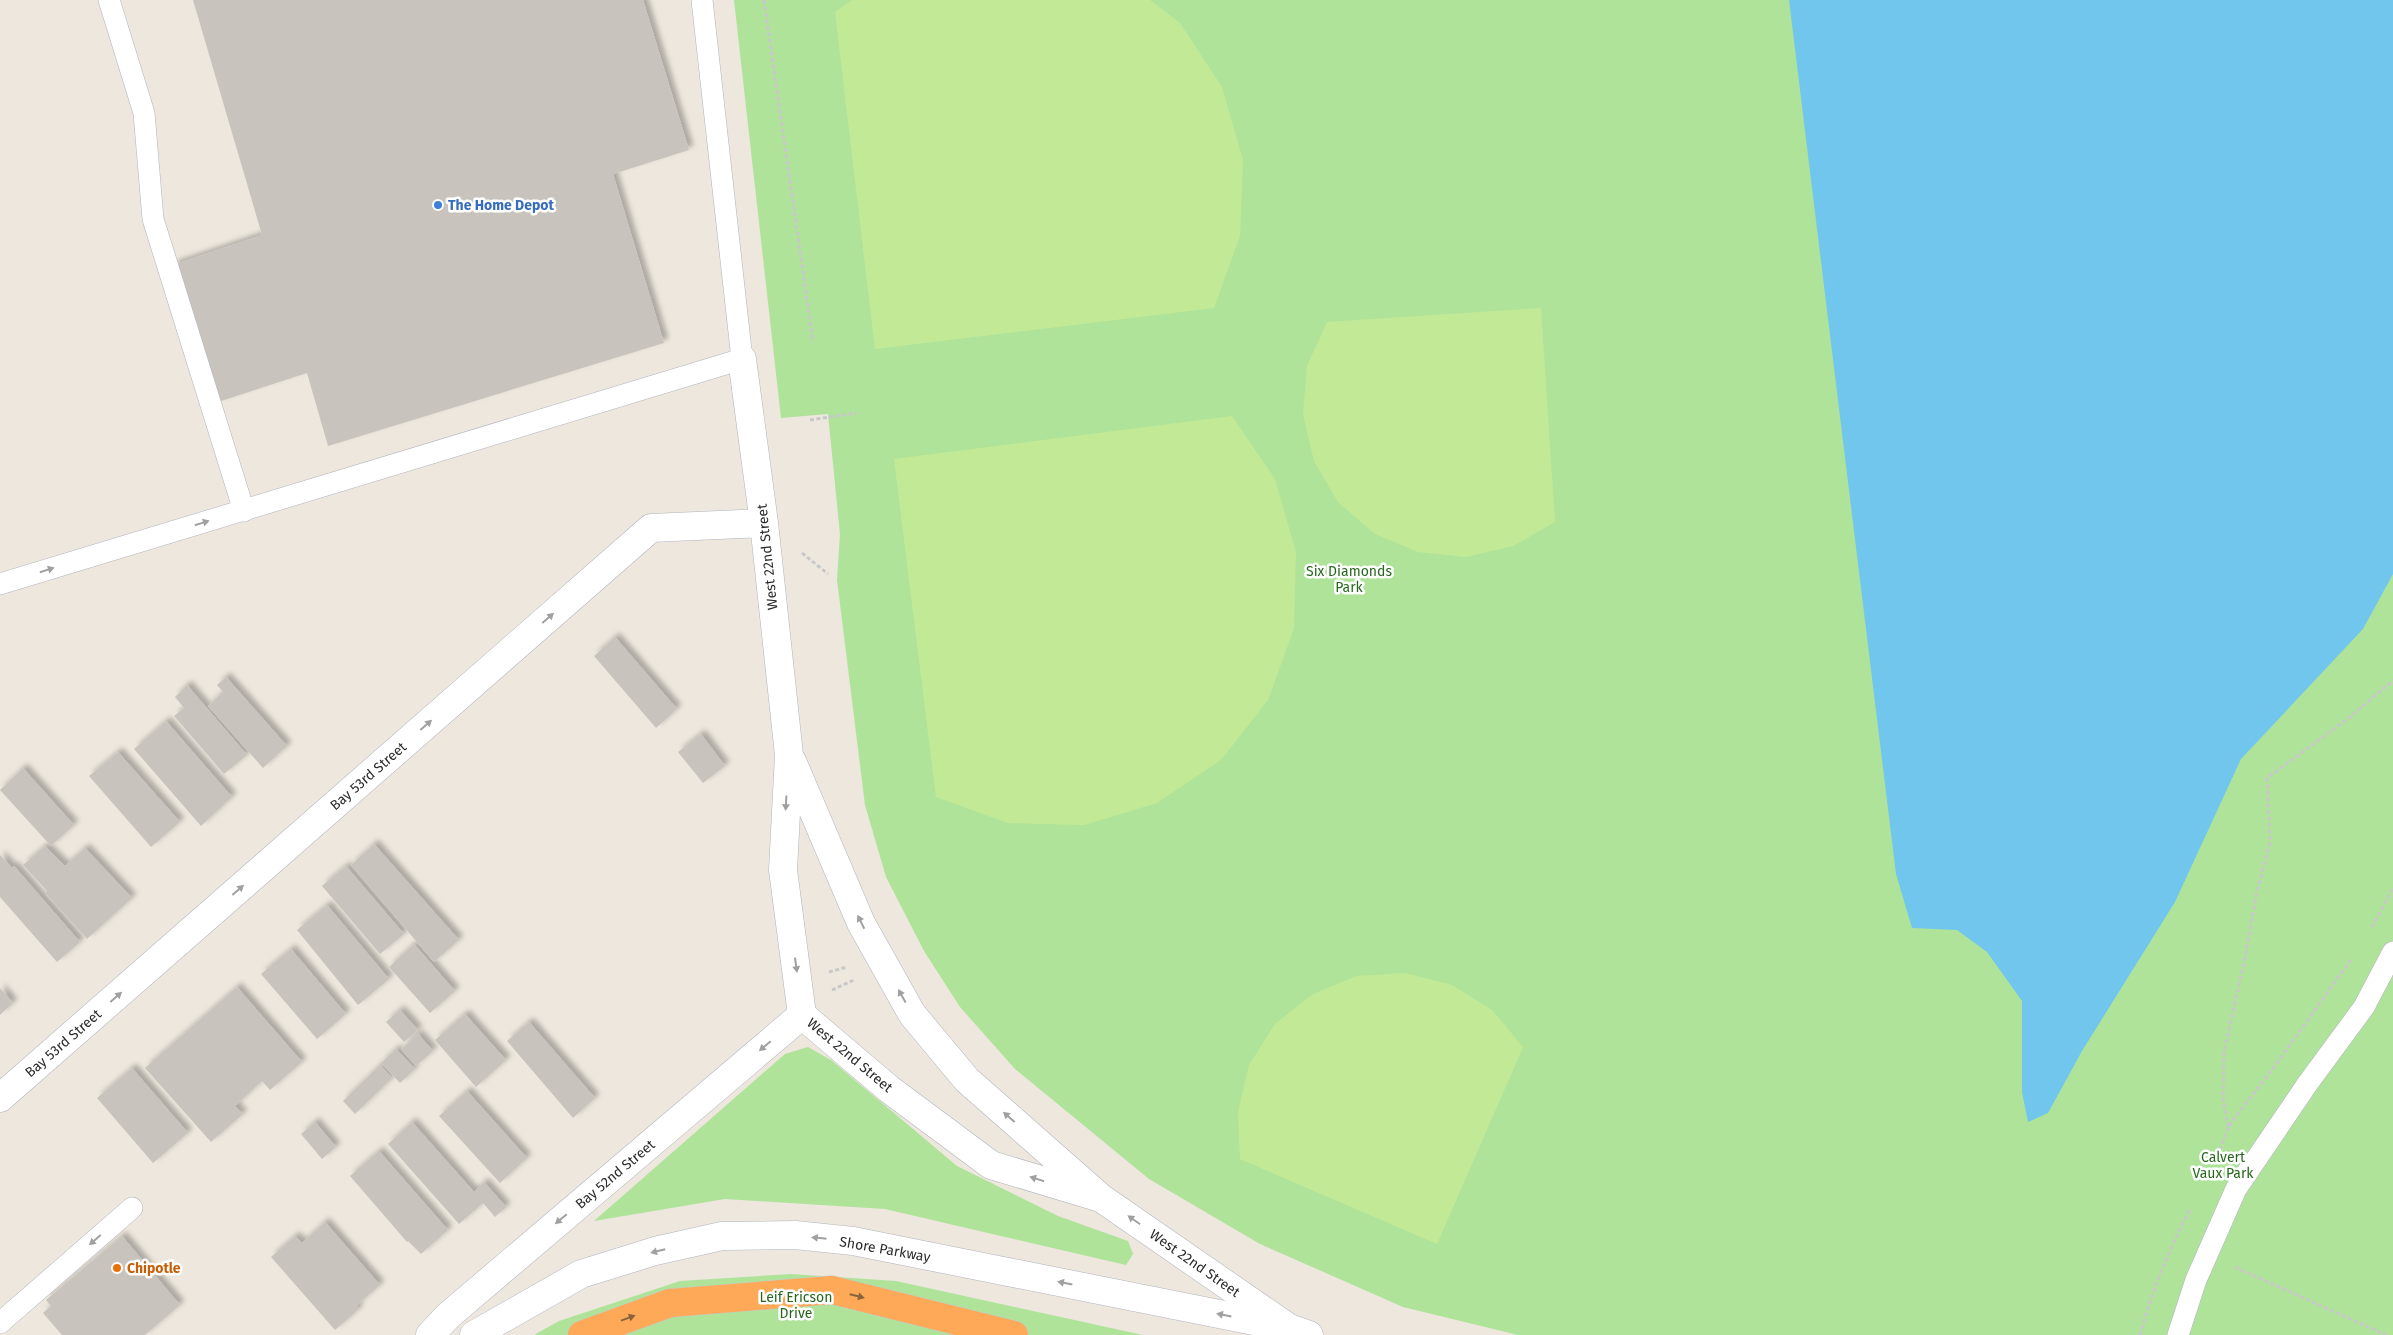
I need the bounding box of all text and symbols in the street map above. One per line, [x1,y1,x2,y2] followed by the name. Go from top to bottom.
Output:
[448,197,554,214] place label: The Home Depot
[432,199,444,211] marker: The Home Depot
[753,502,782,611] street label: West 22nd Street
[195,519,210,527] one-way arrow
[1306,563,1392,596] park label: Six Diamonds Park
[39,566,54,574] one-way arrow
[542,613,554,624] one-way arrow
[419,719,431,731] one-way arrow
[327,738,411,814] street label: Bay 53rd Street
[782,796,790,812] one-way arrow
[231,884,243,896] one-way arrow
[857,914,865,929] one-way arrow
[792,957,800,973] one-way arrow
[898,988,906,1003] one-way arrow
[109,991,121,1003] one-way arrow
[22,1005,106,1081] street label: Bay 53rd Street
[803,1015,897,1097] street label: West 22nd Street
[759,1041,772,1052] one-way arrow
[1003,1111,1015,1123] one-way arrow
[572,1136,659,1213] street label: Bay 52nd Street
[2192,1149,2254,1182] park label: Calvert Vaux Park
[1030,1174,1045,1182] one-way arrow
[555,1214,568,1225] one-way arrow
[1127,1215,1141,1225] one-way arrow
[1146,1226,1244,1301] street label: West 22nd Street
[838,1233,932,1266] street label: Shore Parkway
[89,1234,101,1246] one-way arrow
[811,1234,827,1242] one-way arrow
[651,1247,666,1255] one-way arrow
[127,1260,181,1277] place label: Chipotle
[111,1262,123,1274] marker: Chipotle
[1056,1279,1072,1287] one-way arrow
[760,1289,832,1322] park label: Leif Ericson Drive
[849,1292,864,1300] one-way arrow
[1216,1310,1232,1318] one-way arrow
[621,1314,636,1322] one-way arrow

